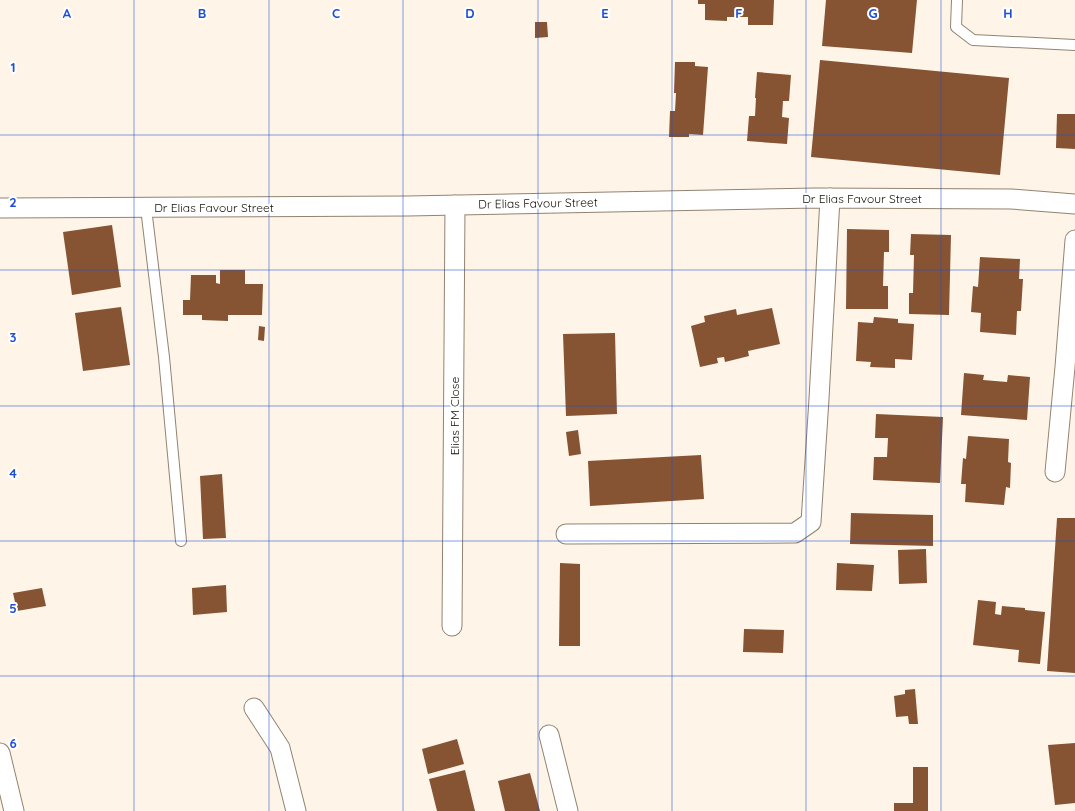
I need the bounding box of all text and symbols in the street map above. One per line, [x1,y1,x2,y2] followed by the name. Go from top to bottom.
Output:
[63,5,72,21] text: A
[198,5,206,21] text: B
[332,5,340,21] text: C
[465,5,475,21] text: D
[601,5,609,21] text: E
[735,5,743,21] text: F
[868,5,878,21] text: G
[1003,5,1013,21] text: H
[10,59,16,75] text: 1
[802,191,922,206] street label: Dr Elias Favour Street
[9,194,17,210] text: 2
[478,194,598,212] street label: Dr Elias Favour Street
[154,200,274,215] street label: Dr Elias Favour Street
[10,329,17,345] text: 3
[447,377,462,455] street label: Elias FM Close
[9,465,17,481] text: 4
[9,600,17,616] text: 5
[9,735,17,751] text: 6

